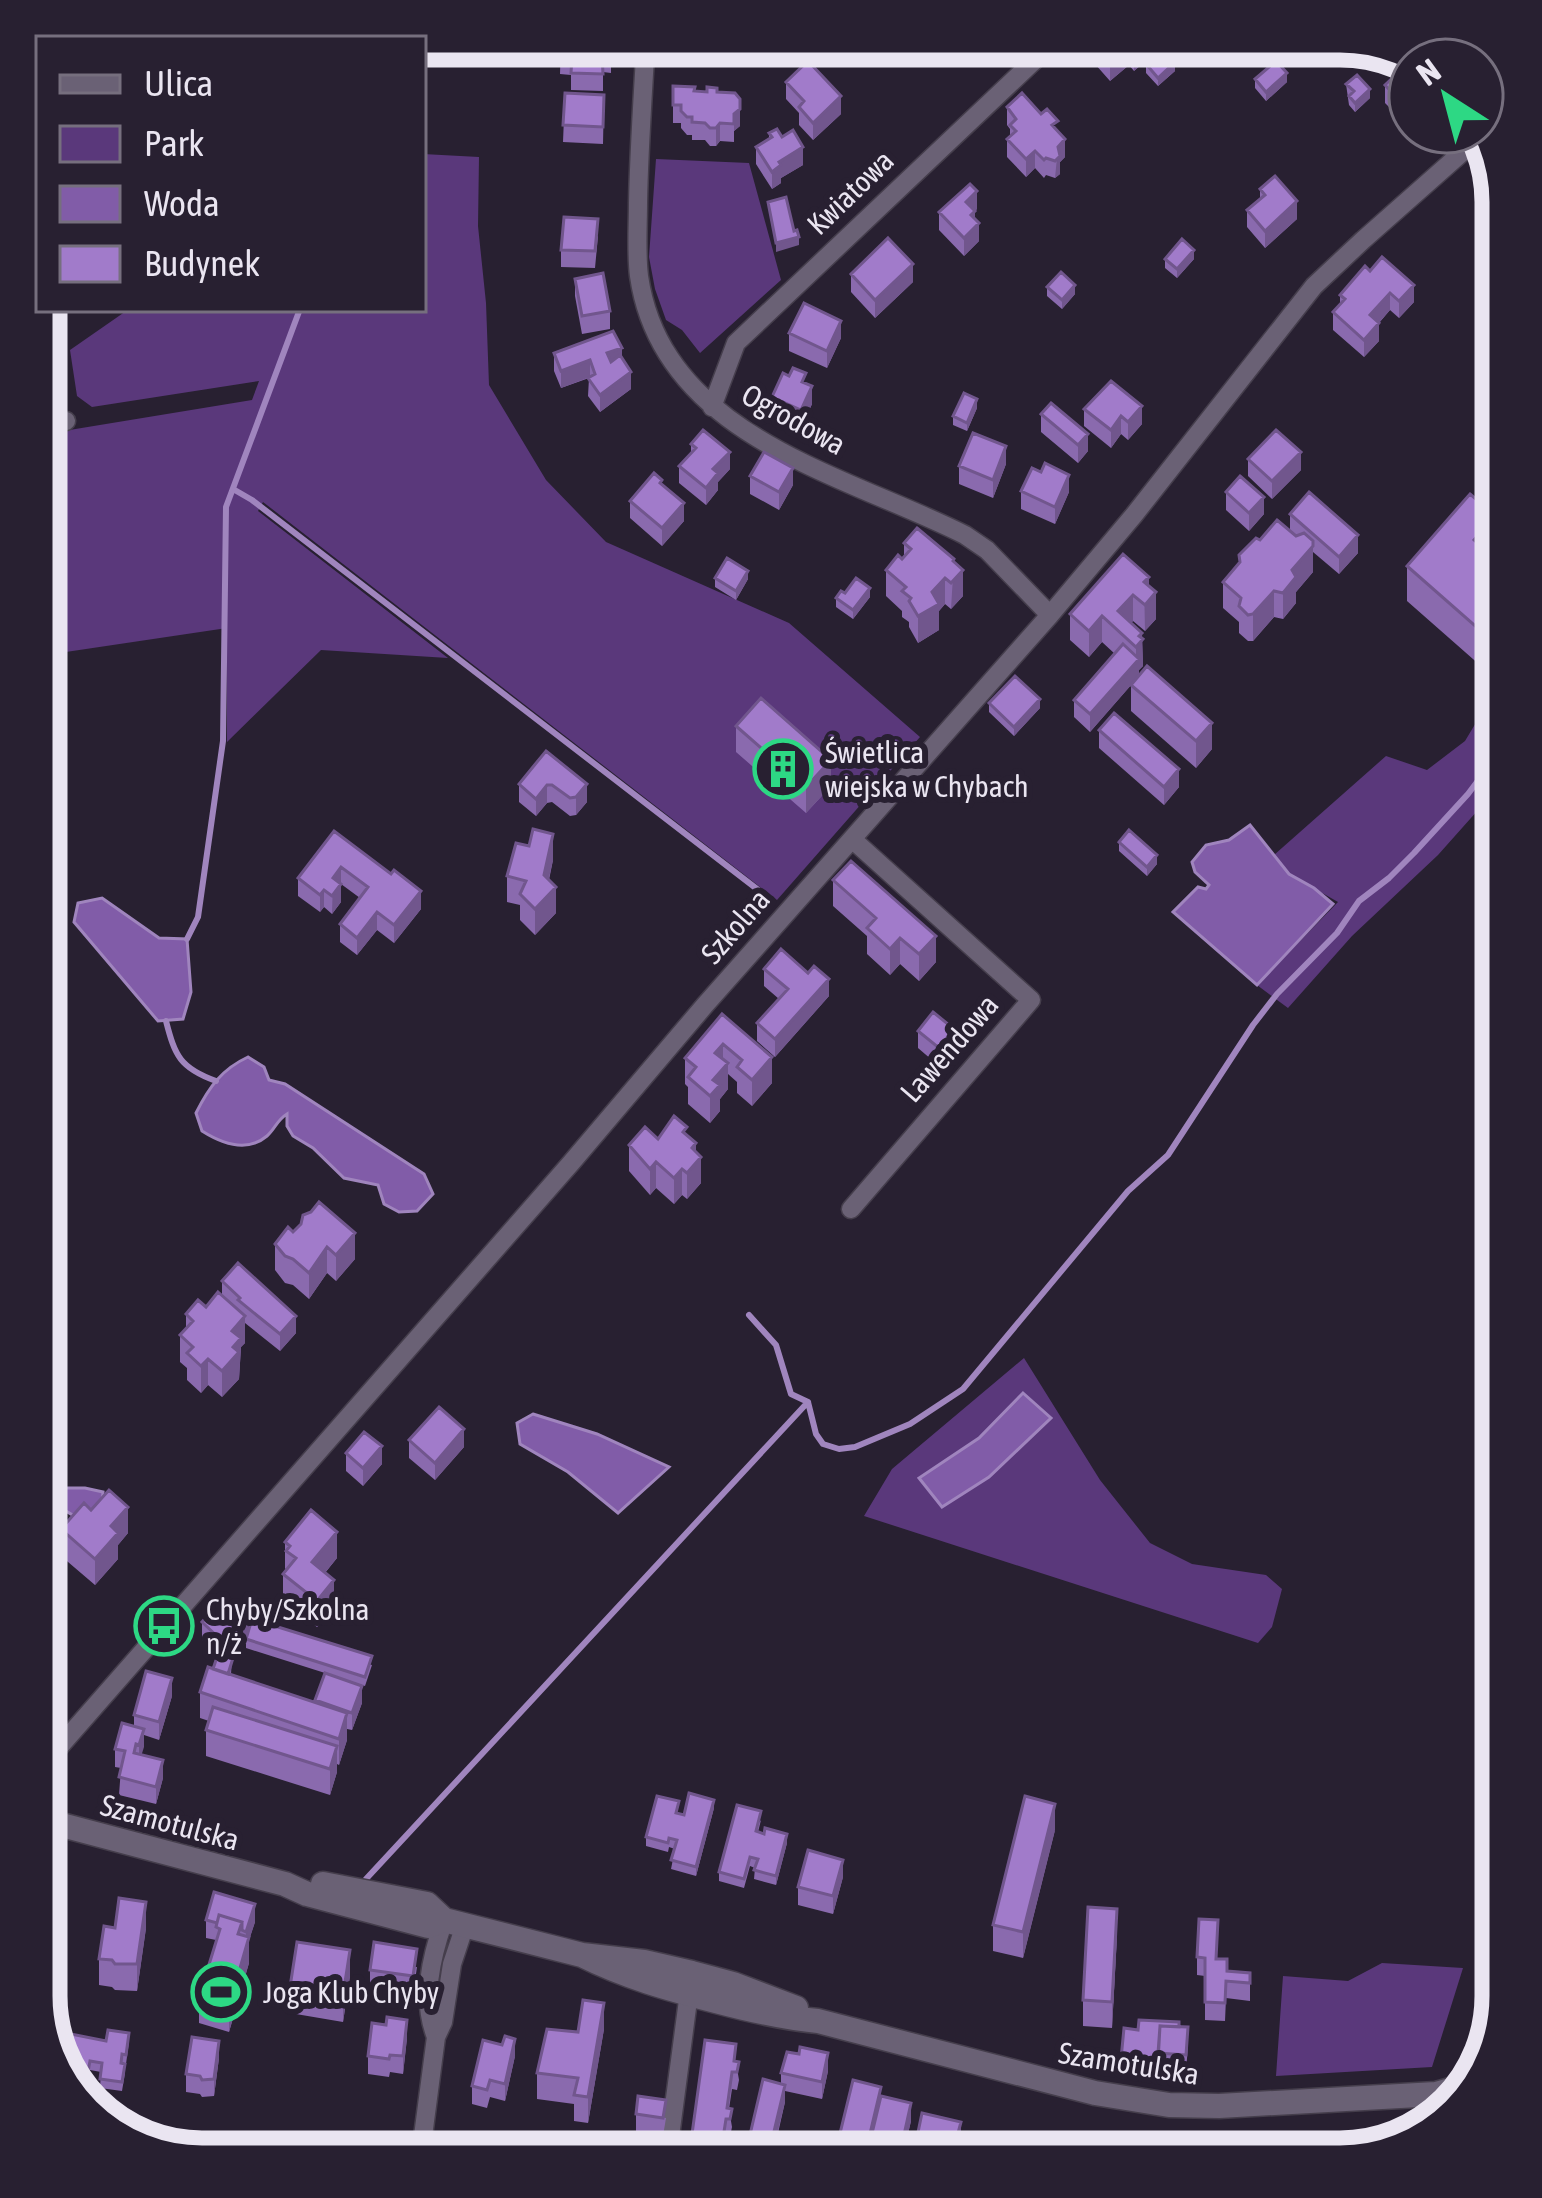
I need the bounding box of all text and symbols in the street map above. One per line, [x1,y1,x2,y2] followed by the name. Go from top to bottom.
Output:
[36,36,426,312] legend
[1386,36,1506,156] north arrow
[1409,51,1447,93] text: N
[144,62,213,104] text: Ulica
[144,122,204,164] text: Park
[800,143,900,241] street label: Kwiatowa
[144,182,220,224] text: Woda
[144,242,260,284] text: Budynek
[736,377,852,461] street label: Ogrodowa
[825,735,1028,803] place label: Świetlica wiejska w Chybach
[752,738,814,800] building icon: Świetlica wiejska w Chybach
[694,882,776,970] street label: Szkolna
[893,987,1005,1109] street label: Lawendowa
[206,1592,369,1660] place label: Chyby/Szkolna n/ż
[133,1595,195,1657] bus stop icon: Chyby/Szkolna n/ż
[97,1787,243,1857] street label: Szamotulska
[190,1961,252,2023] sports icon: Joga Klub Chyby
[263,1975,439,2009] place label: Joga Klub Chyby
[1056,2035,1202,2091] street label: Szamotulska

